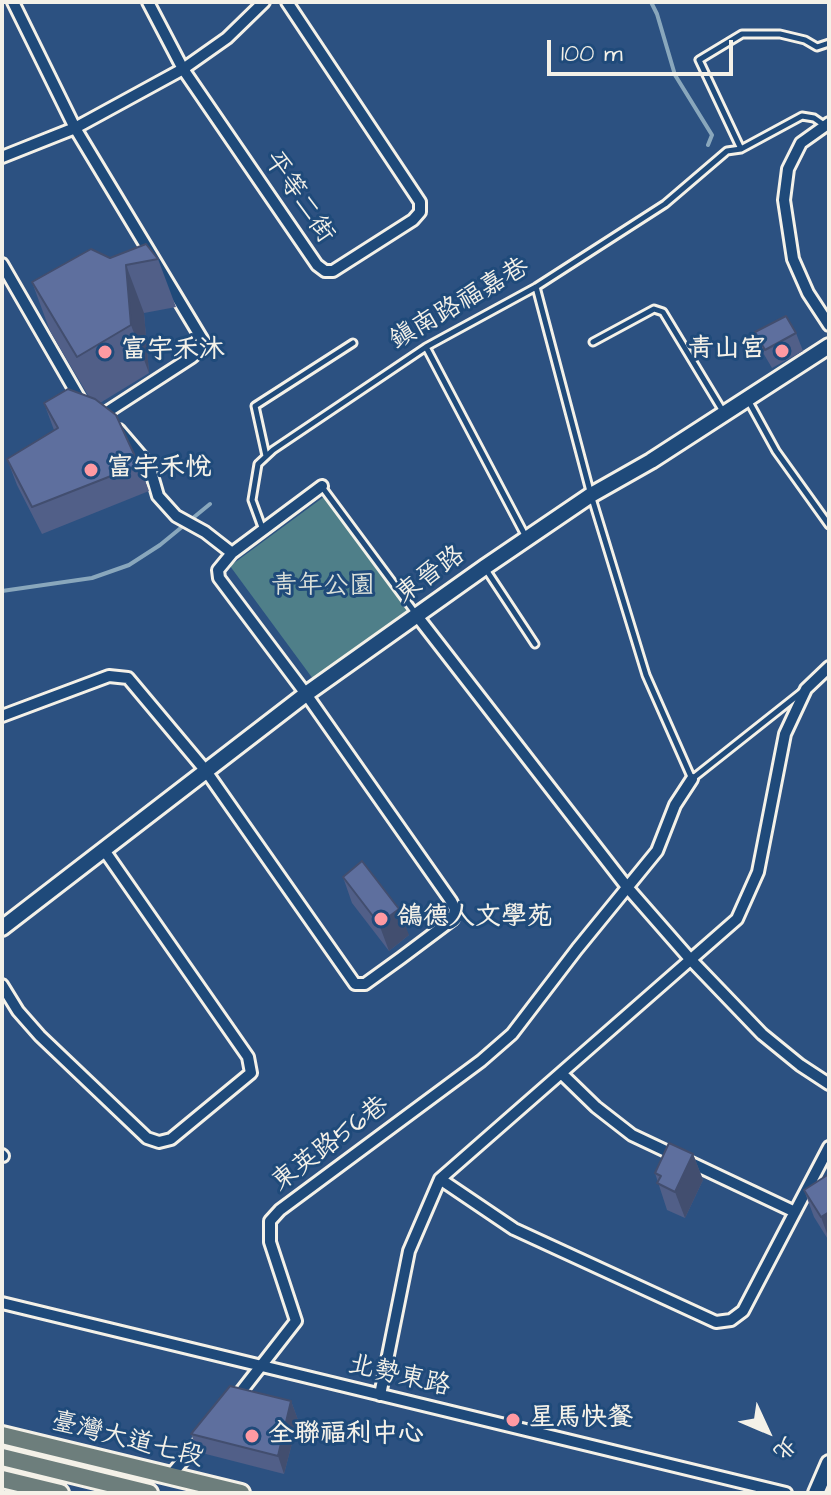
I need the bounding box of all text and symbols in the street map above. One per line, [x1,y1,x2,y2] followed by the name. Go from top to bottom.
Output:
[551,24,737,74] scale bar
[561,37,623,71] text: 100 m
[256,146,340,250] street label: 平等二街
[385,252,535,358] street label: 鎮南路福嘉巷
[688,335,766,367] place label: 青山宮
[121,336,225,368] place label: 富宇禾沐
[773,342,791,360] marker: 青山宮
[96,343,114,361] marker: 富宇禾沐
[107,454,211,486] place label: 富宇禾悅
[82,461,100,479] marker: 富宇禾悅
[390,540,472,612] street label: 東晉路
[271,572,375,604] park label: 青年公園
[397,903,553,935] place label: 鴿德人文學苑
[372,910,390,928] marker: 鴿德人文學苑
[266,1091,396,1199] street label: 東英路56巷
[345,1350,453,1404] street label: 北勢東路
[727,1391,807,1471] north arrow
[529,1404,633,1436] place label: 星馬快餐
[48,1407,206,1475] street label: 臺灣大道七段
[504,1411,522,1429] marker: 星馬快餐
[268,1420,424,1452] place label: 全聯福利中心
[243,1427,261,1445] marker: 全聯福利中心
[766,1429,803,1467] text: 北

